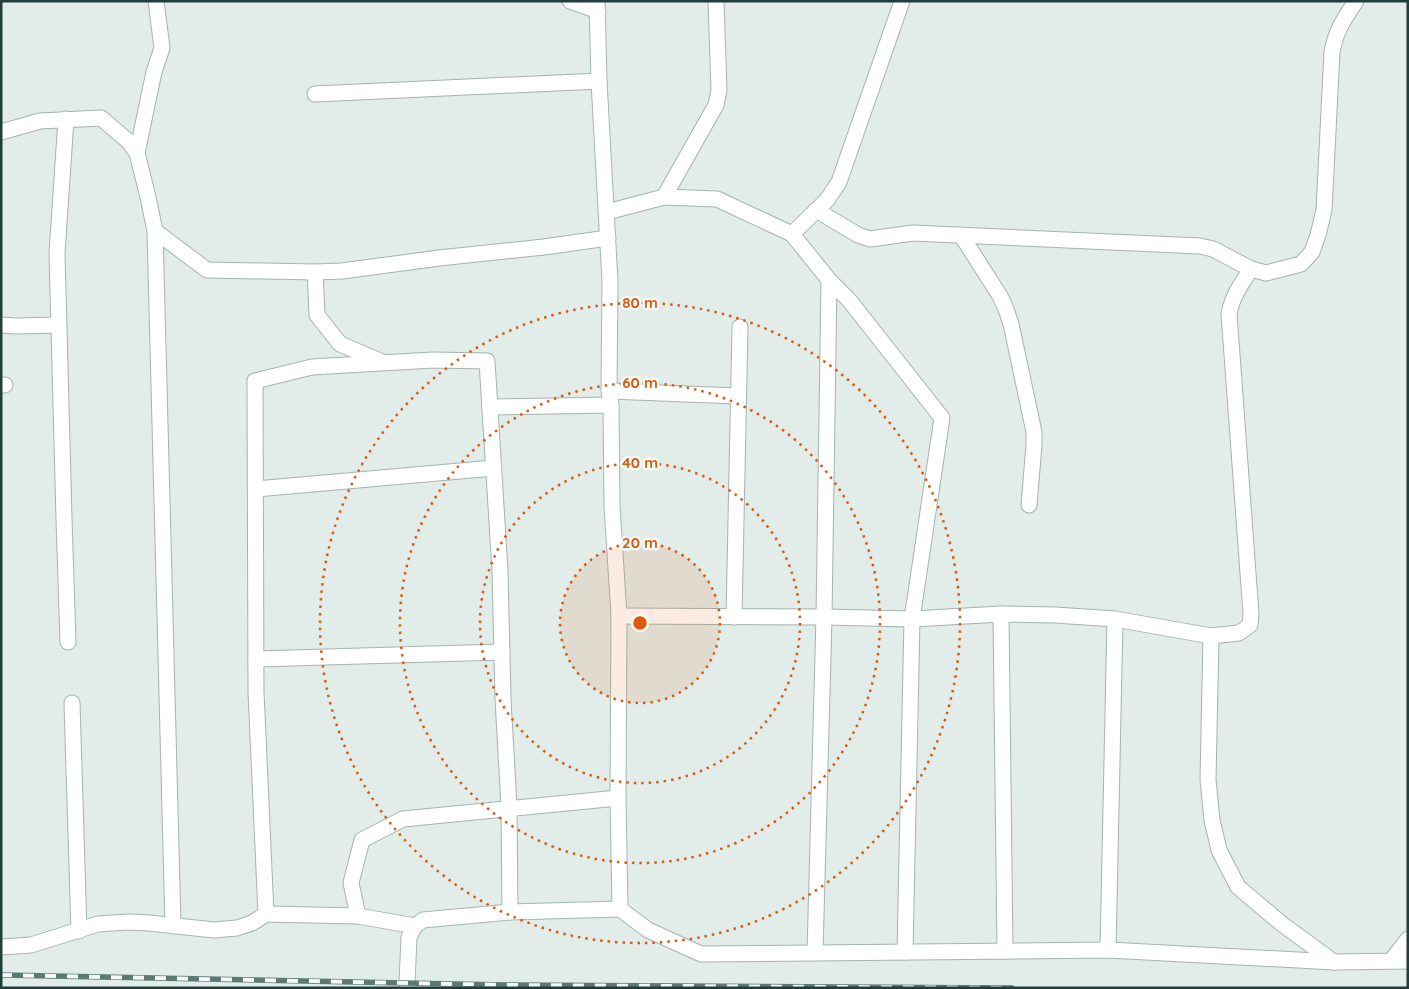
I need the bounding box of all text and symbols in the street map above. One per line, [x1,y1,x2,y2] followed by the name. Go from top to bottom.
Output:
[622,293,658,312] text: 80 m
[622,373,658,392] text: 60 m
[622,453,658,472] text: 40 m
[622,533,658,552] text: 20 m
[631,614,649,632] centre of rings

